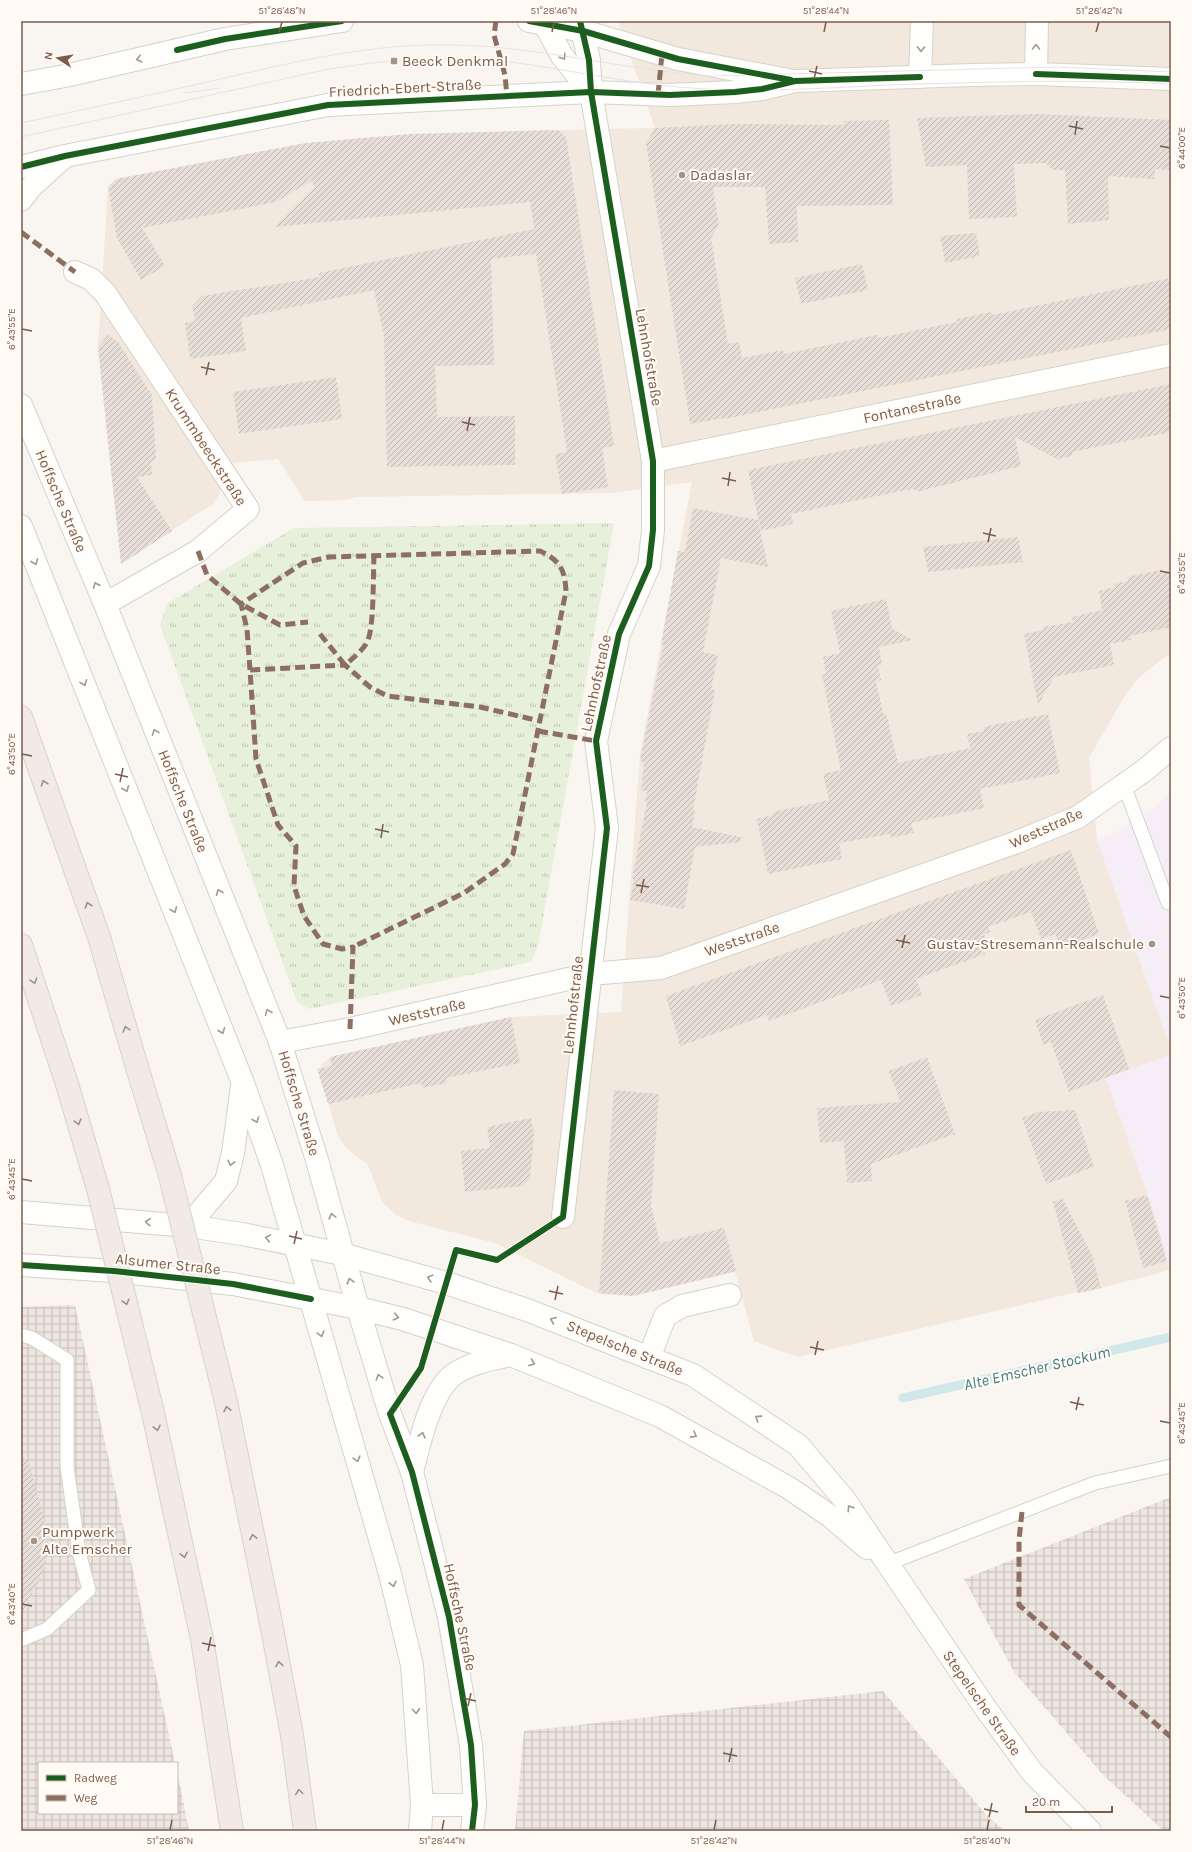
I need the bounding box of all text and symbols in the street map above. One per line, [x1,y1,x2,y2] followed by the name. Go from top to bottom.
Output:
[258,5,306,17] text: 51°28'48"N
[531,5,577,17] text: 51°28'46"N
[803,5,849,17] text: 51°28'44"N
[1076,5,1122,17] text: 51°28'42"N
[38,38,78,78] north arrow
[1032,44,1040,50] one-way arrow
[917,46,925,52] one-way arrow
[42,51,56,61] text: N
[402,52,508,70] place label: Beeck Denkmal
[558,53,566,60] one-way arrow
[136,54,142,62] one-way arrow
[389,56,399,66] marker: Beeck Denkmal
[328,75,482,101] street label: Friedrich-Ebert-Straße
[1176,127,1188,169] text: 6°44'00"E
[690,166,752,184] place label: Dadaslar
[677,170,687,180] marker: Dadaslar
[632,307,666,407] street label: Lehnhofstraße
[6,308,18,350] text: 6°43'55"E
[161,385,251,509] street label: Krummbeeckstraße
[861,389,963,427] street label: Fontanestraße
[31,447,91,555] street label: Hoffsche Straße
[1176,552,1188,594] text: 6°43'55"E
[31,559,39,566] one-way arrow
[93,581,101,588] one-way arrow
[577,633,615,733] street label: Lehnhofstraße
[79,680,87,687] one-way arrow
[151,728,159,735] one-way arrow
[6,733,18,775] text: 6°43'50"E
[154,747,212,855] street label: Hoffsche Straße
[41,779,49,786] one-way arrow
[121,785,129,793] one-way arrow
[1007,804,1085,852] street label: Weststraße
[216,888,224,895] one-way arrow
[84,902,92,909] one-way arrow
[169,905,177,913] one-way arrow
[702,918,782,960] street label: Weststraße
[927,935,1144,953] place label: Gustav-Stresemann-Realschule
[1147,939,1157,949] marker: Gustav-Stresemann-Realschule
[559,955,587,1055] street label: Lehnhofstraße
[1176,977,1188,1019] text: 6°43'50"E
[29,978,37,985] one-way arrow
[387,994,467,1030] street label: Weststraße
[265,1008,273,1015] one-way arrow
[122,1026,131,1033] one-way arrow
[217,1026,225,1034] one-way arrow
[274,1048,324,1158] street label: Hoffsche Straße
[251,1116,260,1123] one-way arrow
[74,1119,82,1125] one-way arrow
[6,1158,18,1200] text: 6°43'45"E
[227,1159,236,1166] one-way arrow
[328,1213,337,1220] one-way arrow
[145,1218,151,1227] one-way arrow
[265,1235,271,1243] one-way arrow
[114,1250,222,1278] street label: Alsumer Straße
[427,1274,434,1283] one-way arrow
[346,1278,355,1285] one-way arrow
[121,1298,130,1305] one-way arrow
[392,1313,399,1321] one-way arrow
[550,1316,557,1324] one-way arrow
[564,1316,686,1380] street label: Stepelsche Straße
[316,1330,325,1337] one-way arrow
[962,1342,1112,1394] water label: Alte Emscher Stockum
[528,1359,535,1367] one-way arrow
[375,1374,384,1381] one-way arrow
[1176,1402,1188,1444] text: 6°43'45"E
[224,1406,232,1412] one-way arrow
[755,1415,762,1423] one-way arrow
[152,1425,160,1431] one-way arrow
[690,1430,697,1438] one-way arrow
[417,1431,426,1438] one-way arrow
[352,1455,361,1462] one-way arrow
[847,1505,855,1512] one-way arrow
[42,1523,133,1558] place label: Pumpwerk Alte Emscher
[250,1533,258,1540] one-way arrow
[29,1536,39,1546] marker: Pumpwerk Alte Emscher
[179,1552,187,1558] one-way arrow
[440,1562,480,1672] street label: Hoffsche Straße
[388,1581,396,1587] one-way arrow
[6,1583,18,1625] text: 6°43'40"E
[939,1647,1025,1759] street label: Stepelsche Straße
[275,1661,283,1667] one-way arrow
[411,1708,420,1714] one-way arrow
[38,1762,178,1814] legend
[74,1771,117,1785] text: Radweg
[1026,1788,1112,1814] scale bar
[295,1789,304,1795] one-way arrow
[74,1791,98,1805] text: Weg
[1032,1795,1060,1809] text: 20 m
[147,1835,193,1847] text: 51°28'46"N
[419,1835,465,1847] text: 51°28'44"N
[691,1835,737,1847] text: 51°28'42"N
[963,1835,1011,1847] text: 51°28'40"N

